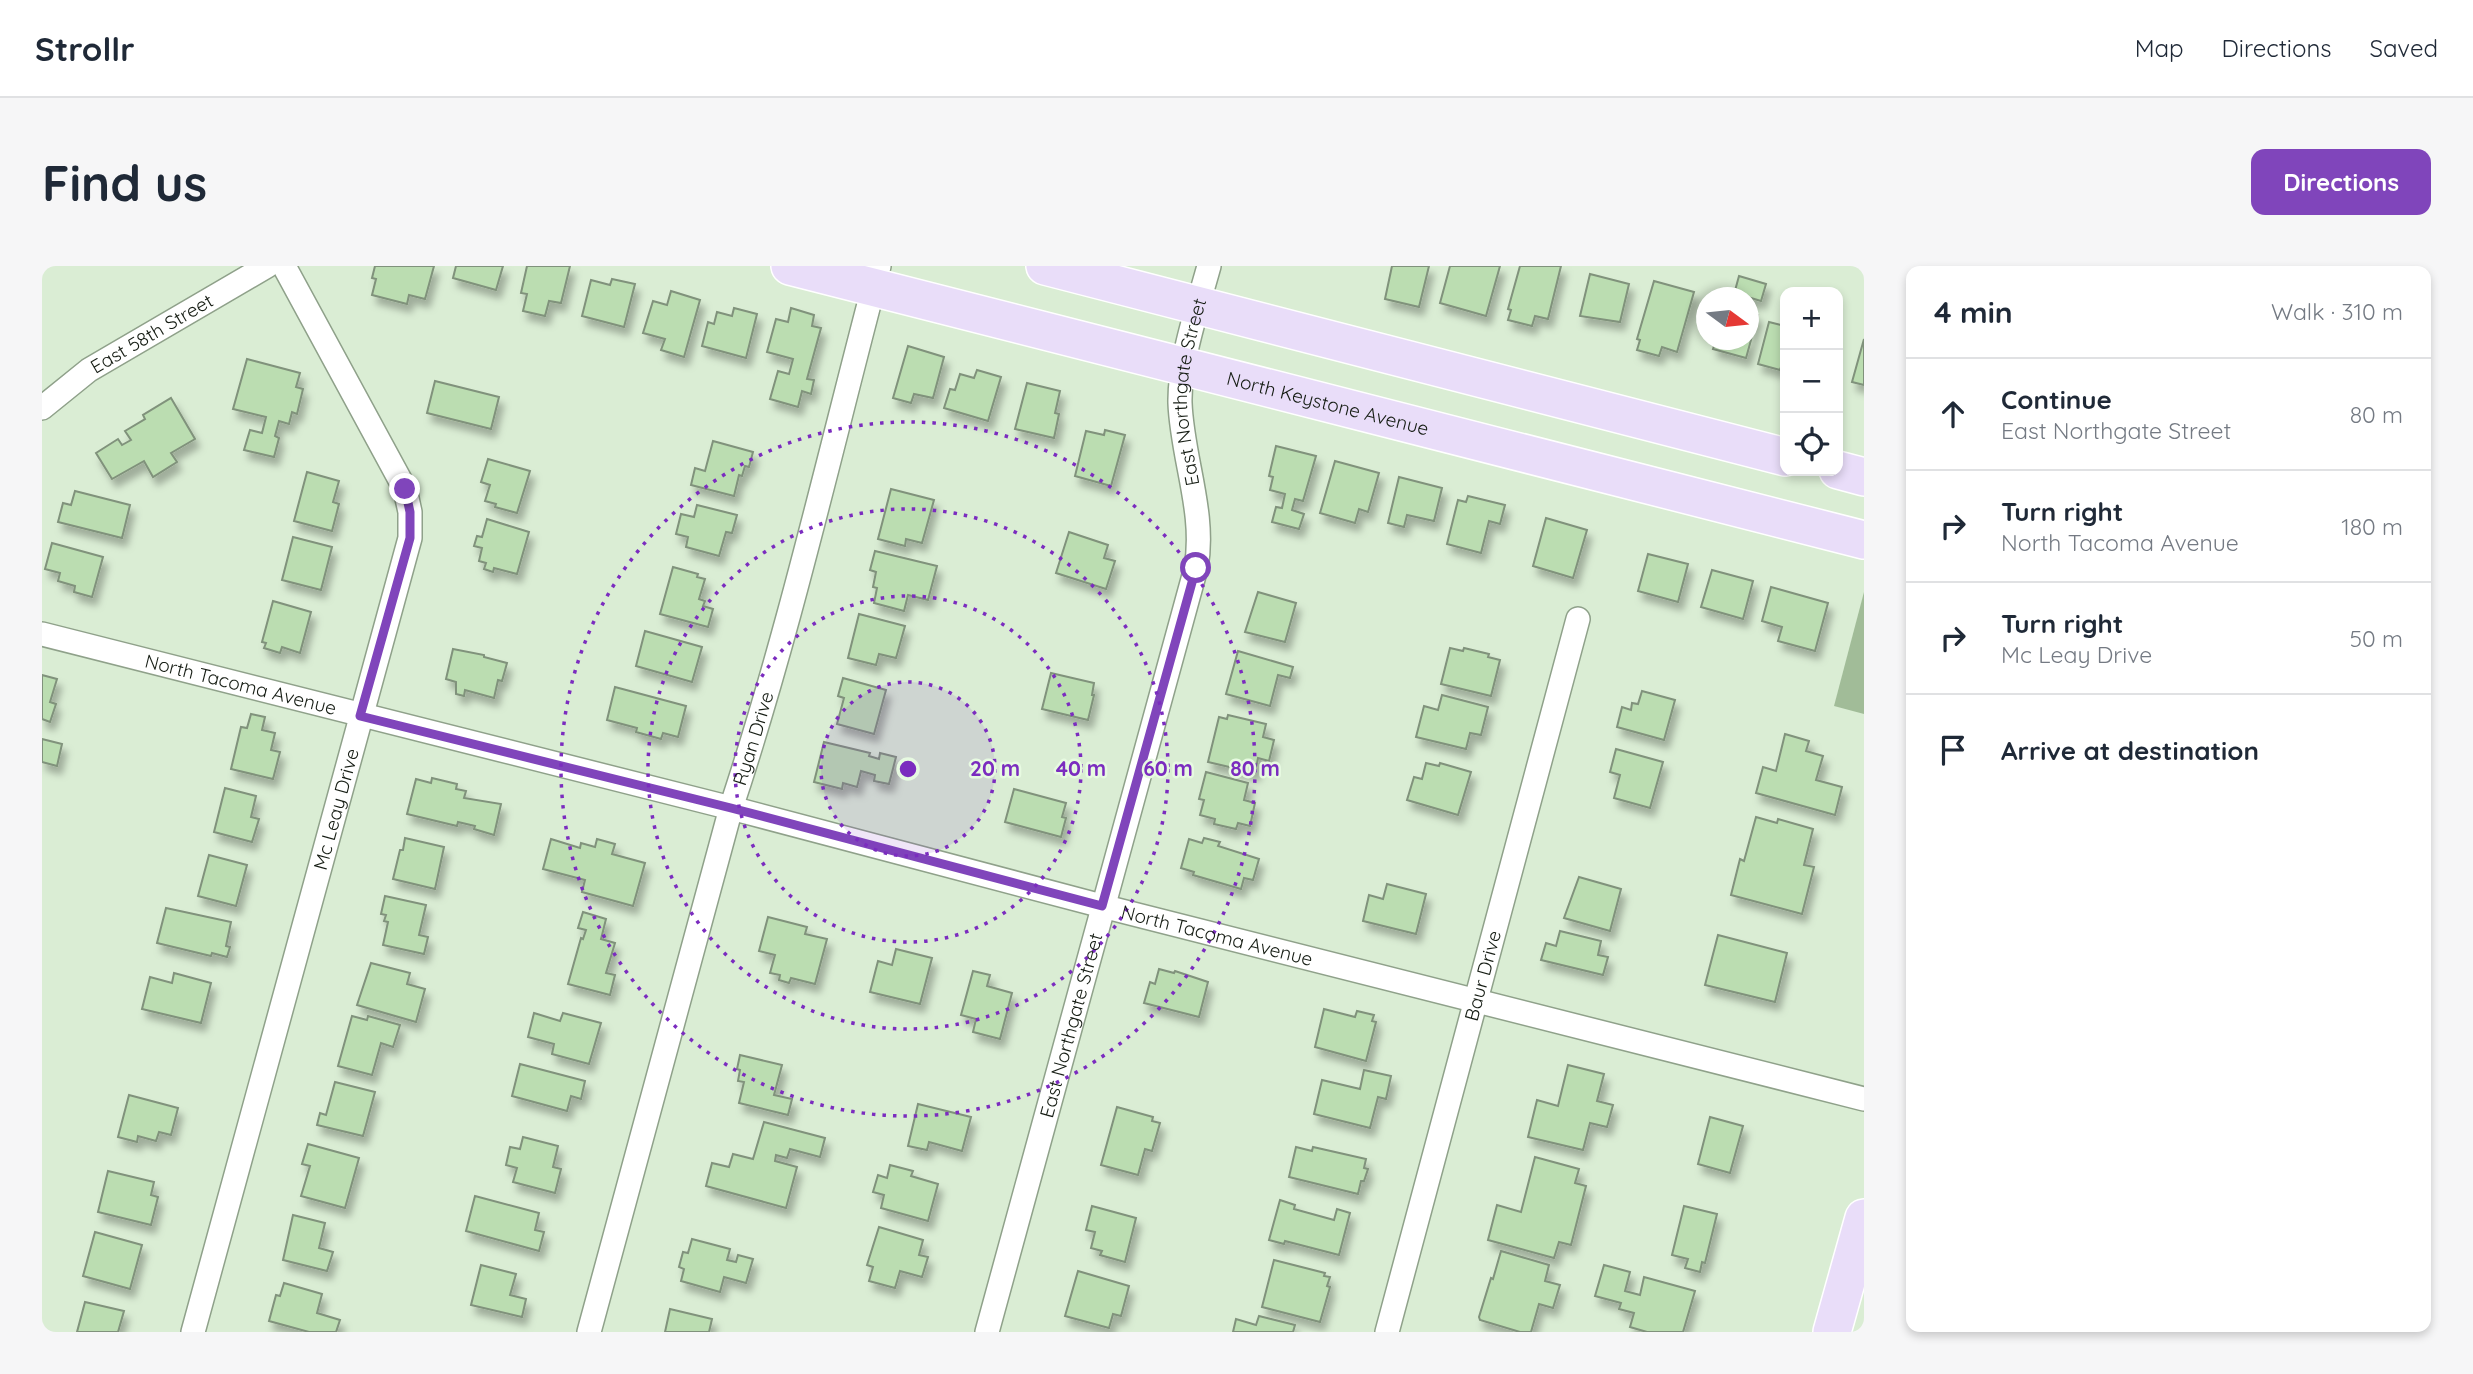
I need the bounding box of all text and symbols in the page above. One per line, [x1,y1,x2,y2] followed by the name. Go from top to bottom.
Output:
[35,28,135,69] text: Strollr
[2135,33,2184,63] text: Map
[2222,33,2332,63] text: Directions
[2370,33,2438,63] text: Saved
[2251,149,2431,215] button: Directions
[42,152,207,213] text: Find us
[1696,287,1759,350] north arrow
[1780,287,1843,476] map controls
[1780,287,1843,350] button: +
[86,288,217,379] street label: East 58th Street
[1934,293,2013,331] text: 4 min
[1168,295,1211,488] street label: East Northgate Street
[2271,297,2403,326] text: Walk · 310 m
[1780,350,1843,413] button: −
[1224,366,1431,440] street label: North Keystone Avenue
[2001,383,2112,416] text: Continue
[1934,395,1972,433] icon: ahead
[2350,400,2403,429] text: 80 m
[1780,413,1843,476] button: locate
[2001,416,2231,445] text: East Northgate Street
[389,473,420,504] route end
[2001,495,2123,528] text: Turn right
[1934,507,1972,545] icon: right
[2341,512,2403,541] text: 180 m
[2001,528,2239,557] text: North Tacoma Avenue
[1180,552,1211,583] route start
[2001,607,2123,640] text: Turn right
[1934,619,1972,657] icon: right
[2350,624,2403,653] text: 50 m
[2001,640,2152,669] text: Mc Leay Drive
[143,648,339,720] street label: North Tacoma Avenue
[727,688,779,788] street label: Ryan Drive
[1934,731,1972,769] icon: arrive
[2001,734,2259,767] text: Arrive at destination
[308,746,364,873] street label: Mc Leay Drive
[970,755,1020,781] text: 20 m
[1056,755,1106,781] text: 40 m
[1143,755,1193,781] text: 60 m
[1230,755,1280,781] text: 80 m
[896,757,920,781] centre of rings
[1119,899,1315,971] street label: North Tacoma Avenue
[1459,928,1506,1024] street label: Baur Drive
[1034,930,1108,1120] street label: East Northgate Street

